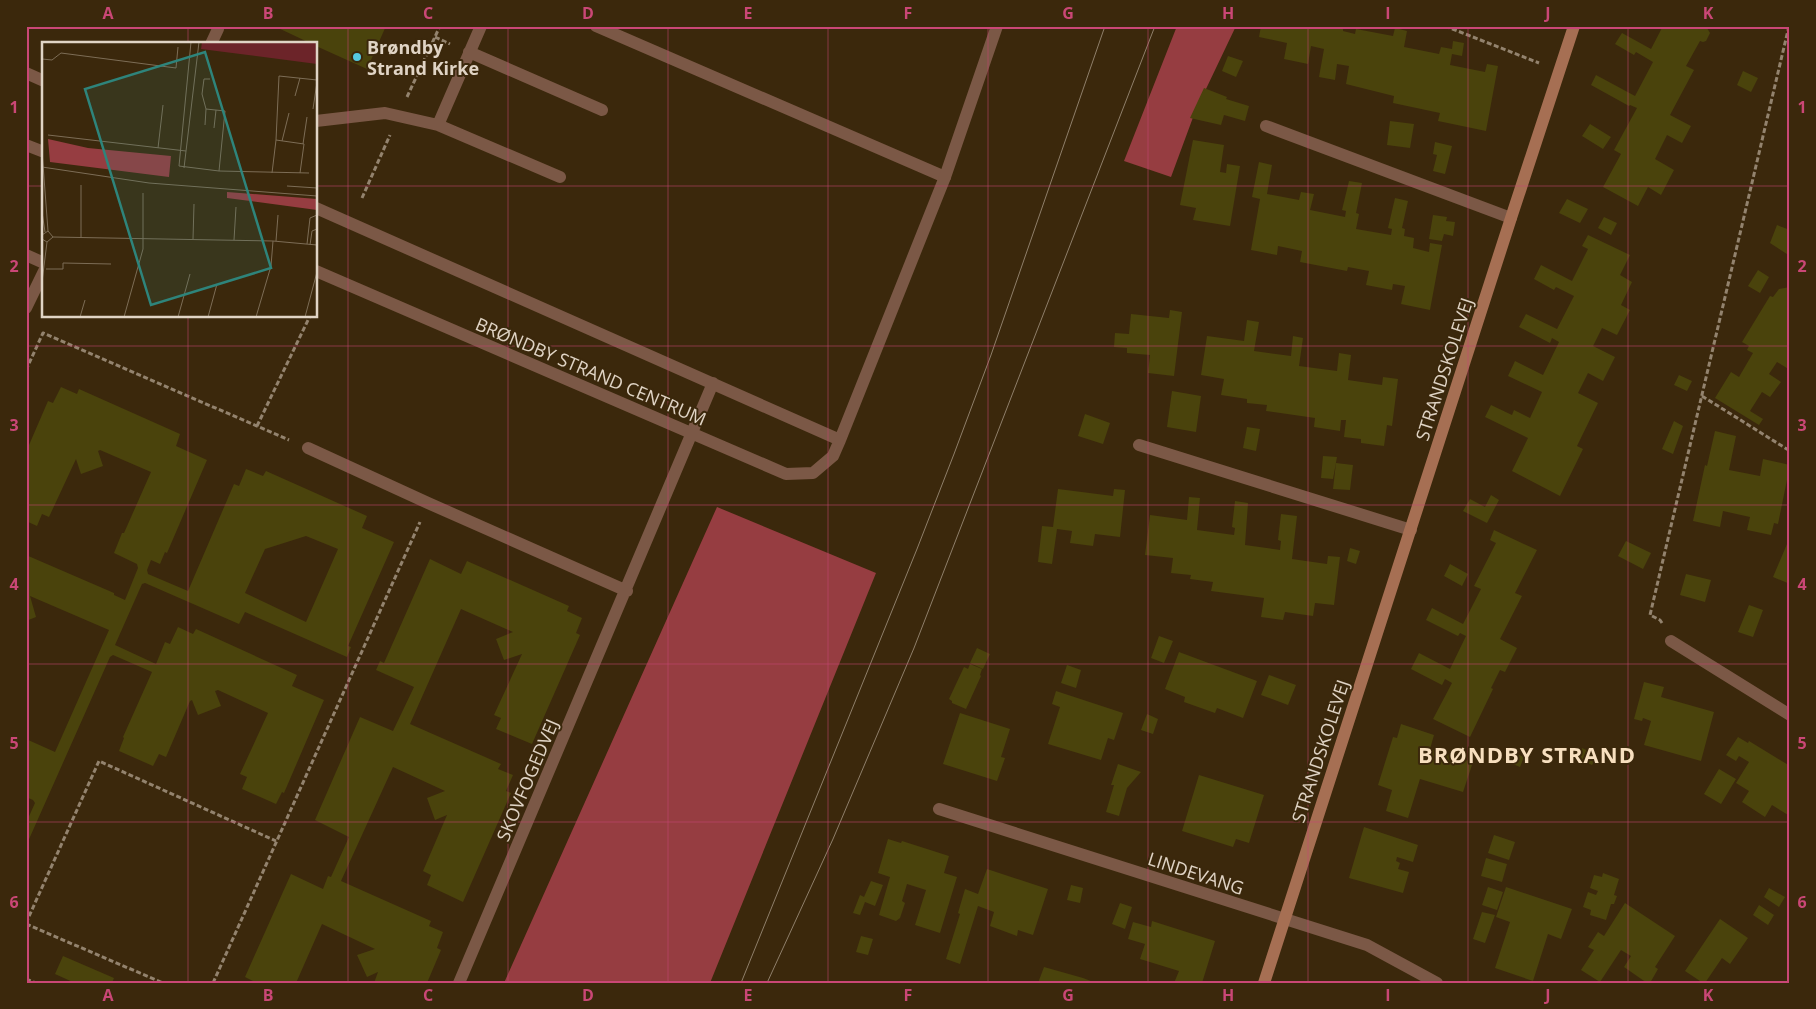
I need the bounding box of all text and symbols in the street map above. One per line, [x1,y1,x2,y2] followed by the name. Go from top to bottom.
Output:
[102,2,114,24] text: A
[263,2,273,24] text: B
[423,2,433,24] text: C
[582,2,594,24] text: D
[744,2,753,24] text: E
[904,2,912,24] text: F
[1062,2,1074,24] text: G
[1222,2,1234,24] text: H
[1385,2,1391,24] text: I
[1543,2,1551,24] text: J
[1703,2,1714,24] text: K
[367,35,479,80] place label: Brøndby Strand Kirke
[42,42,318,318] inset map
[351,51,363,63] marker: Brøndby Strand Kirke
[9,96,19,118] text: 1
[1797,96,1807,118] text: 1
[9,255,19,277] text: 2
[1797,255,1807,277] text: 2
[1410,295,1478,443] street label: STRANDSKOLEVEJ
[472,311,710,431] street label: BRØNDBY STRAND CENTRUM
[9,414,19,436] text: 3
[1797,414,1807,436] text: 3
[9,573,19,595] text: 4
[1797,573,1807,595] text: 4
[1286,677,1354,825] street label: STRANDSKOLEVEJ
[490,715,564,845] street label: SKOVFOGEDVEJ
[9,732,19,754] text: 5
[1797,732,1807,754] text: 5
[1418,739,1636,769] district label: BRØNDBY STRAND
[1145,846,1247,900] street label: LINDEVANG
[9,891,19,913] text: 6
[1797,891,1807,913] text: 6
[102,984,114,1006] text: A
[263,984,273,1006] text: B
[423,984,433,1006] text: C
[582,984,594,1006] text: D
[744,984,753,1006] text: E
[904,984,912,1006] text: F
[1062,984,1074,1006] text: G
[1222,984,1234,1006] text: H
[1385,984,1391,1006] text: I
[1543,984,1551,1006] text: J
[1703,984,1714,1006] text: K

